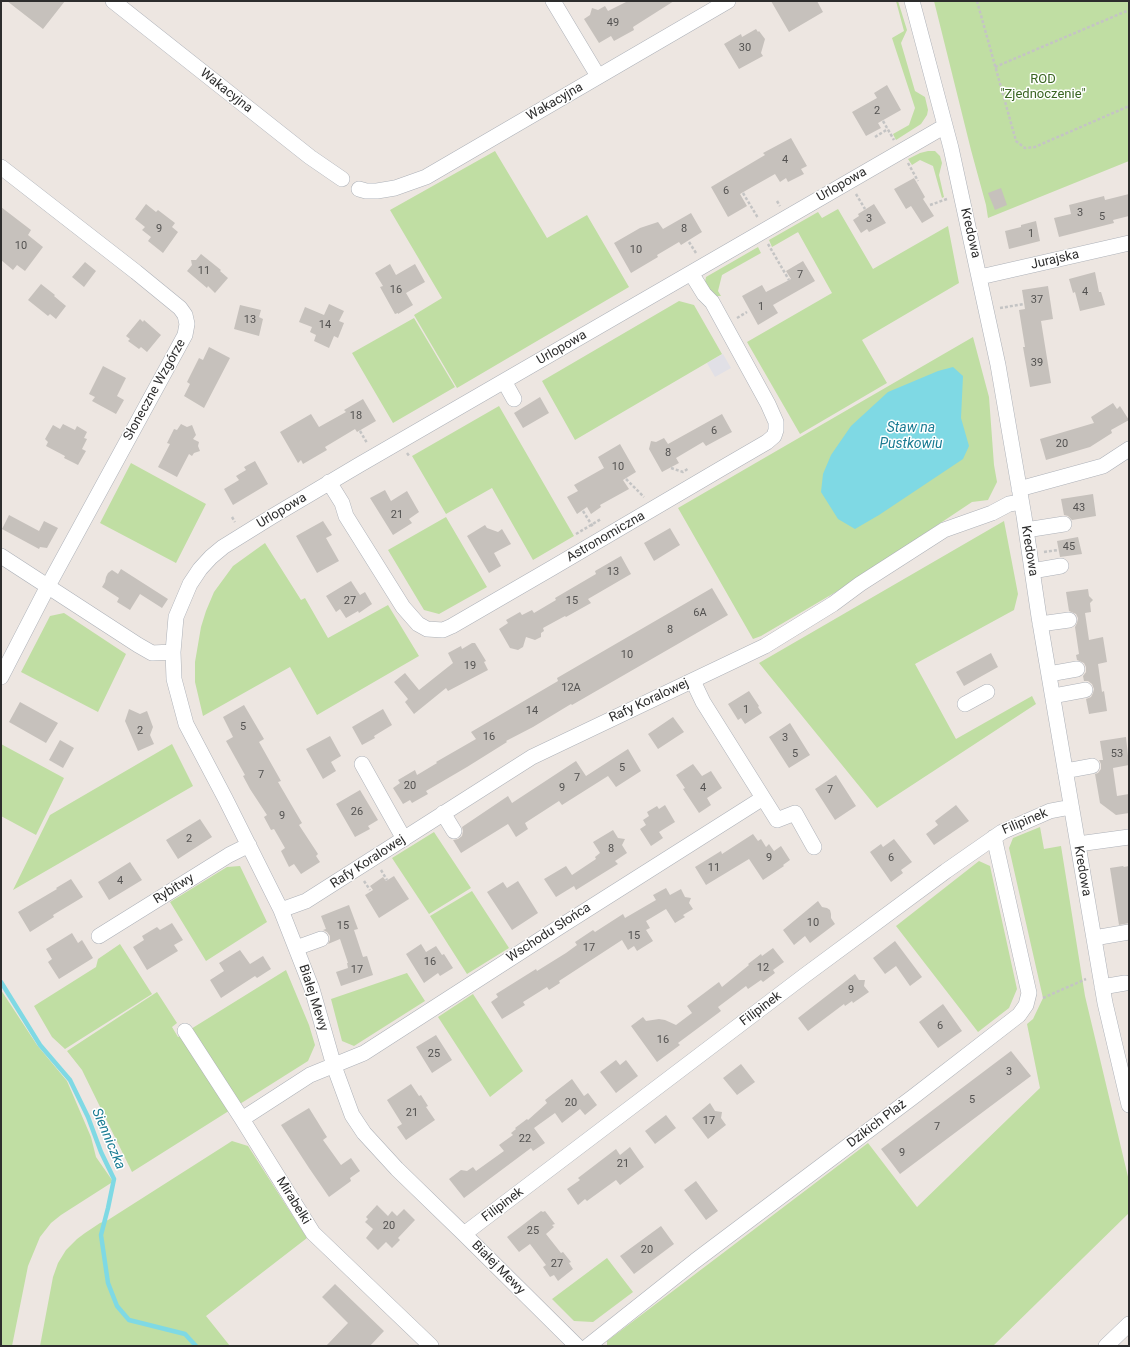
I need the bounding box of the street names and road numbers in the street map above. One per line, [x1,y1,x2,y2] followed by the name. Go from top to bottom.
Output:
[197,66,255,116] street label: Wakacyjna
[524,80,586,124] street label: Wakacyjna
[814,165,870,205] street label: Urlopowa
[957,206,983,260] street label: Kredowa
[1029,247,1081,273] street label: Jurajska
[534,328,590,368] street label: Urlopowa
[121,337,189,443] street label: Słoneczne Wzgórze
[254,490,310,532] street label: Urlopowa
[564,508,648,566] street label: Astronomiczna
[1017,525,1041,577] street label: Kredowa
[607,676,691,726] street label: Rafy Koralowej
[1000,805,1050,839] street label: Filipinek
[328,832,408,892] street label: Rafy Koralowej
[1070,845,1094,897] street label: Kredowa
[151,871,197,907] street label: Rybitwy
[504,900,594,966] street label: Wschodu Słońca
[295,963,331,1033] street label: Białej Mewy
[737,988,785,1030] street label: Filipinek
[844,1097,910,1151] street label: Dzikich Plaż
[272,1174,314,1228] street label: Mirabelki
[479,1184,527,1226] street label: Filipinek
[468,1238,528,1298] street label: Białej Mewy

